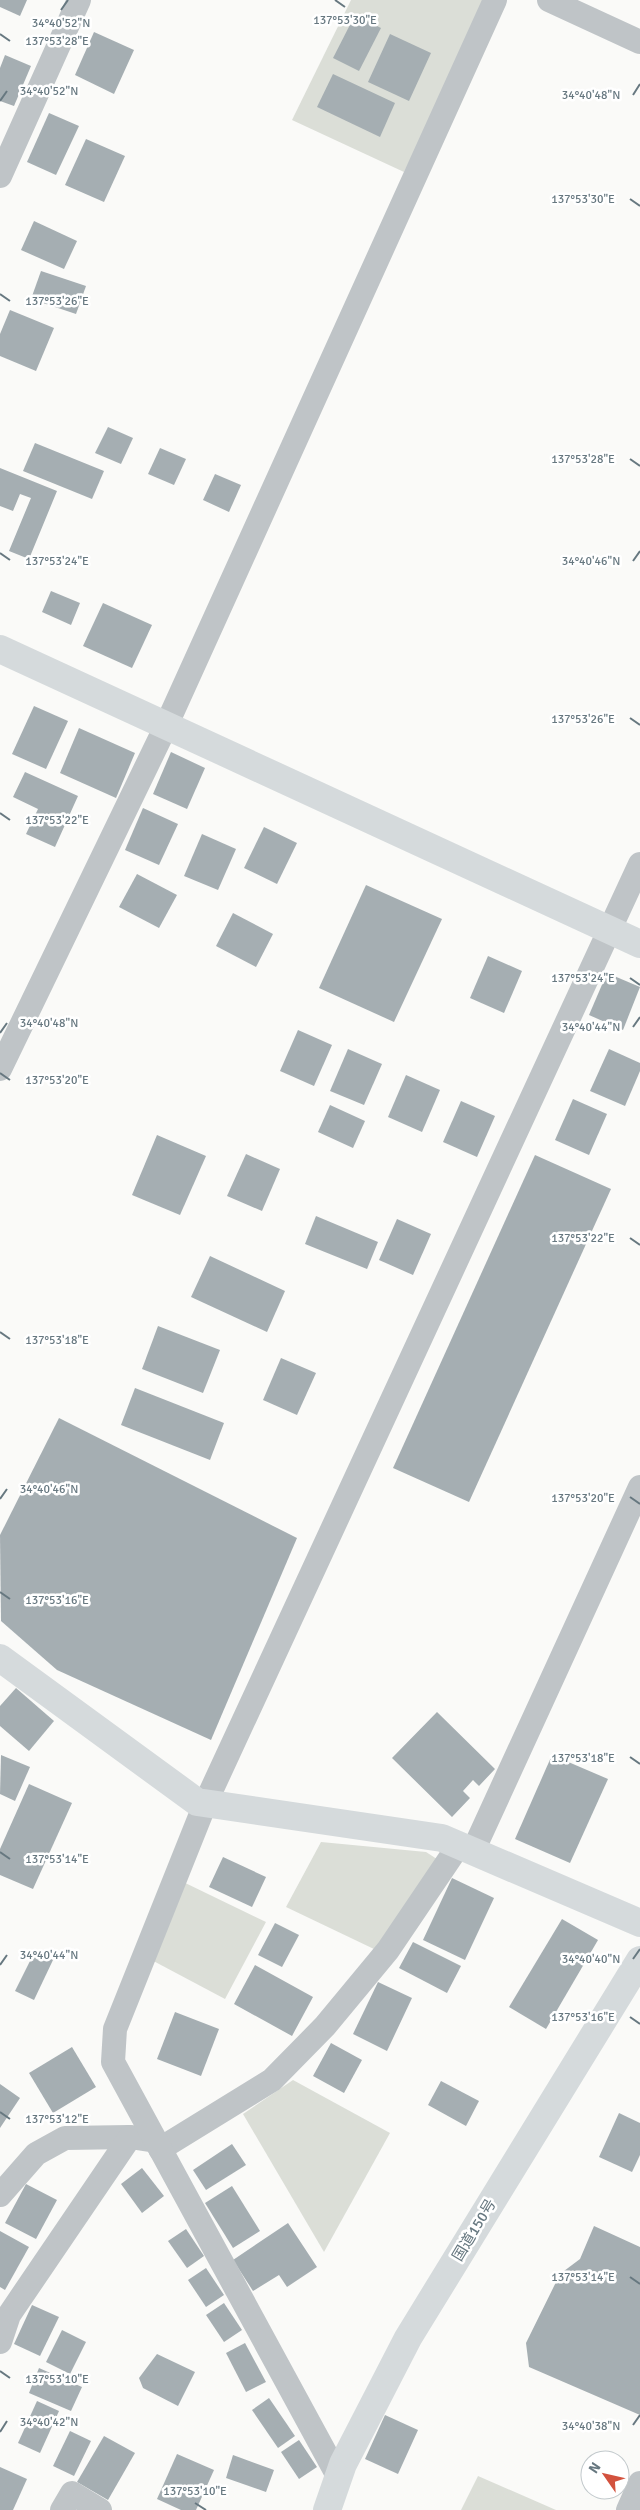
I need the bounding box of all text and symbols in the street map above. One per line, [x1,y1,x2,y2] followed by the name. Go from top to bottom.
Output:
[313,13,377,28] text: 137°53'30"E
[32,16,90,31] text: 34°40'52"N
[25,34,89,49] text: 137°53'28"E
[20,84,78,99] text: 34°40'52"N
[562,88,620,103] text: 34°40'48"N
[551,192,615,207] text: 137°53'30"E
[25,294,89,309] text: 137°53'26"E
[551,452,615,467] text: 137°53'28"E
[25,554,89,569] text: 137°53'24"E
[562,554,620,569] text: 34°40'46"N
[551,712,615,727] text: 137°53'26"E
[25,813,89,828] text: 137°53'22"E
[551,971,615,986] text: 137°53'24"E
[20,1016,78,1031] text: 34°40'48"N
[562,1020,620,1035] text: 34°40'44"N
[25,1073,89,1088] text: 137°53'20"E
[551,1231,615,1246] text: 137°53'22"E
[25,1333,89,1348] text: 137°53'18"E
[20,1482,78,1497] text: 34°40'46"N
[551,1491,615,1506] text: 137°53'20"E
[25,1593,89,1608] text: 137°53'16"E
[551,1751,615,1766] text: 137°53'18"E
[25,1852,89,1867] text: 137°53'14"E
[20,1948,78,1963] text: 34°40'44"N
[562,1952,620,1967] text: 34°40'40"N
[551,2010,615,2025] text: 137°53'16"E
[25,2112,89,2127] text: 137°53'12"E
[448,2196,500,2264] street label: 国道150号
[551,2270,615,2285] text: 137°53'14"E
[25,2372,89,2387] text: 137°53'10"E
[20,2415,78,2430] text: 34°40'42"N
[562,2419,620,2434] text: 34°40'38"N
[580,2450,630,2500] north arrow
[585,2459,604,2477] text: N
[163,2484,227,2499] text: 137°53'10"E

